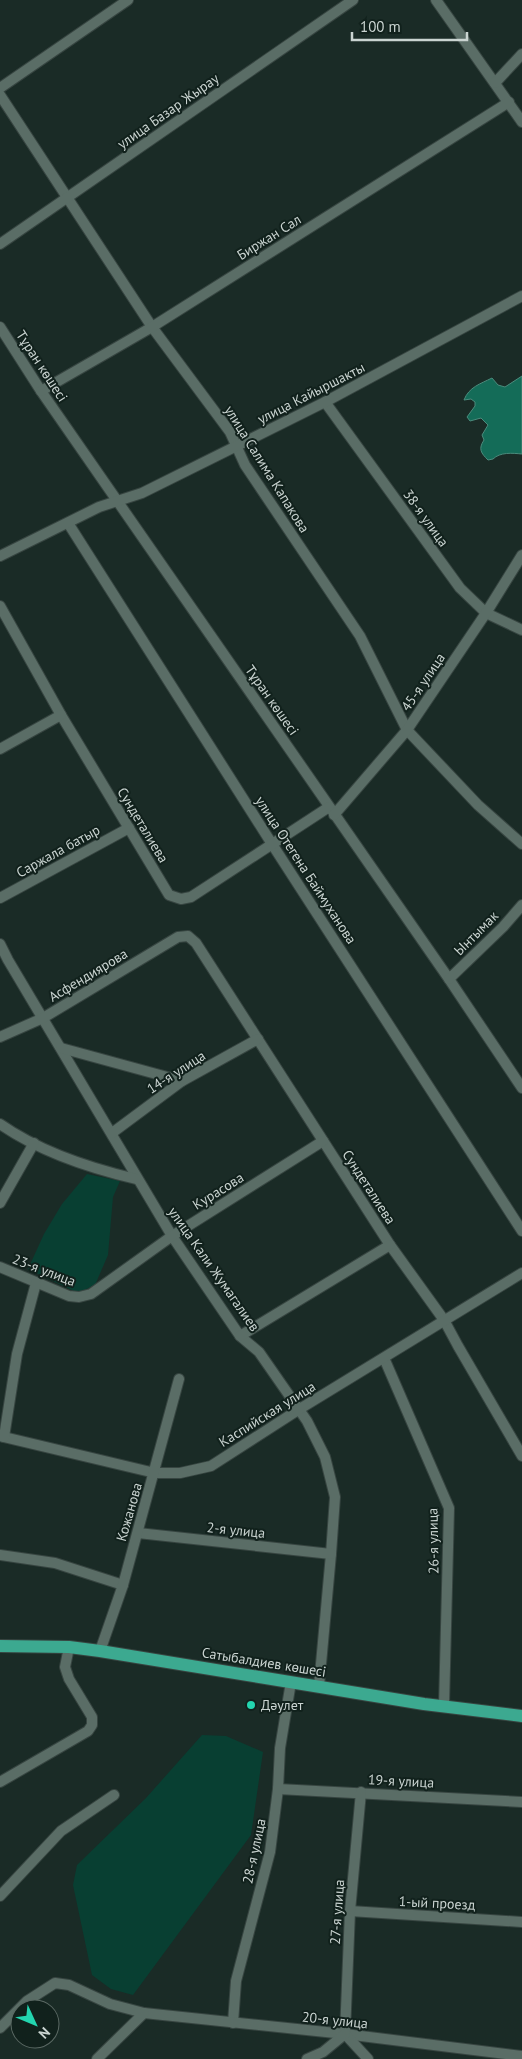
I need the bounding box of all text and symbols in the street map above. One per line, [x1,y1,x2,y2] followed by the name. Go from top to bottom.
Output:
[352,10,467,42] scale bar
[360,17,401,36] text: 100 m
[114,69,223,153] street label: улица Базар Жырау
[234,210,304,264] street label: Биржан Сал
[12,327,72,405] street label: Тұран көшесі
[254,358,368,428] street label: улица Кайыршакты
[221,402,314,536] street label: улица Салима Капакова
[399,486,453,550] street label: 38-я улица
[397,649,449,715] street label: 45-я улица
[241,661,303,739] street label: Тұран көшесі
[113,784,173,866] street label: Сундеталиева
[251,793,361,947] street label: улица Отегена Баймуханова
[13,821,103,881] street label: Саржала батыр
[450,907,502,959] street label: Ынтымак
[45,944,131,1006] street label: Асфендиярова
[143,1046,209,1098] street label: 14-я улица
[338,1146,400,1228] street label: Сундеталиева
[189,1168,247,1214] street label: Курасова
[164,1203,264,1335] street label: улица Кали Жумагалиев
[10,1250,78,1290] street label: 23-я улица
[215,1377,319,1451] street label: Каспийская улица
[112,1481,146,1543] street label: Кожанова
[423,1508,443,1574] street label: 26-я улица
[206,1518,266,1542] street label: 2-я улица
[201,1643,327,1681] street label: Сатыбалдиев көшесі
[261,1696,304,1714] place label: Дәулет
[245,1699,257,1711] marker: Дәулет
[367,1770,435,1792] street label: 19-я улица
[238,1817,270,1885] street label: 28-я улица
[326,1879,348,1945] street label: 27-я улица
[398,1892,476,1914] street label: 1-ый проезд
[10,1999,60,2049] north arrow
[301,2008,369,2032] street label: 20-я улица
[35,2023,54,2043] text: N

